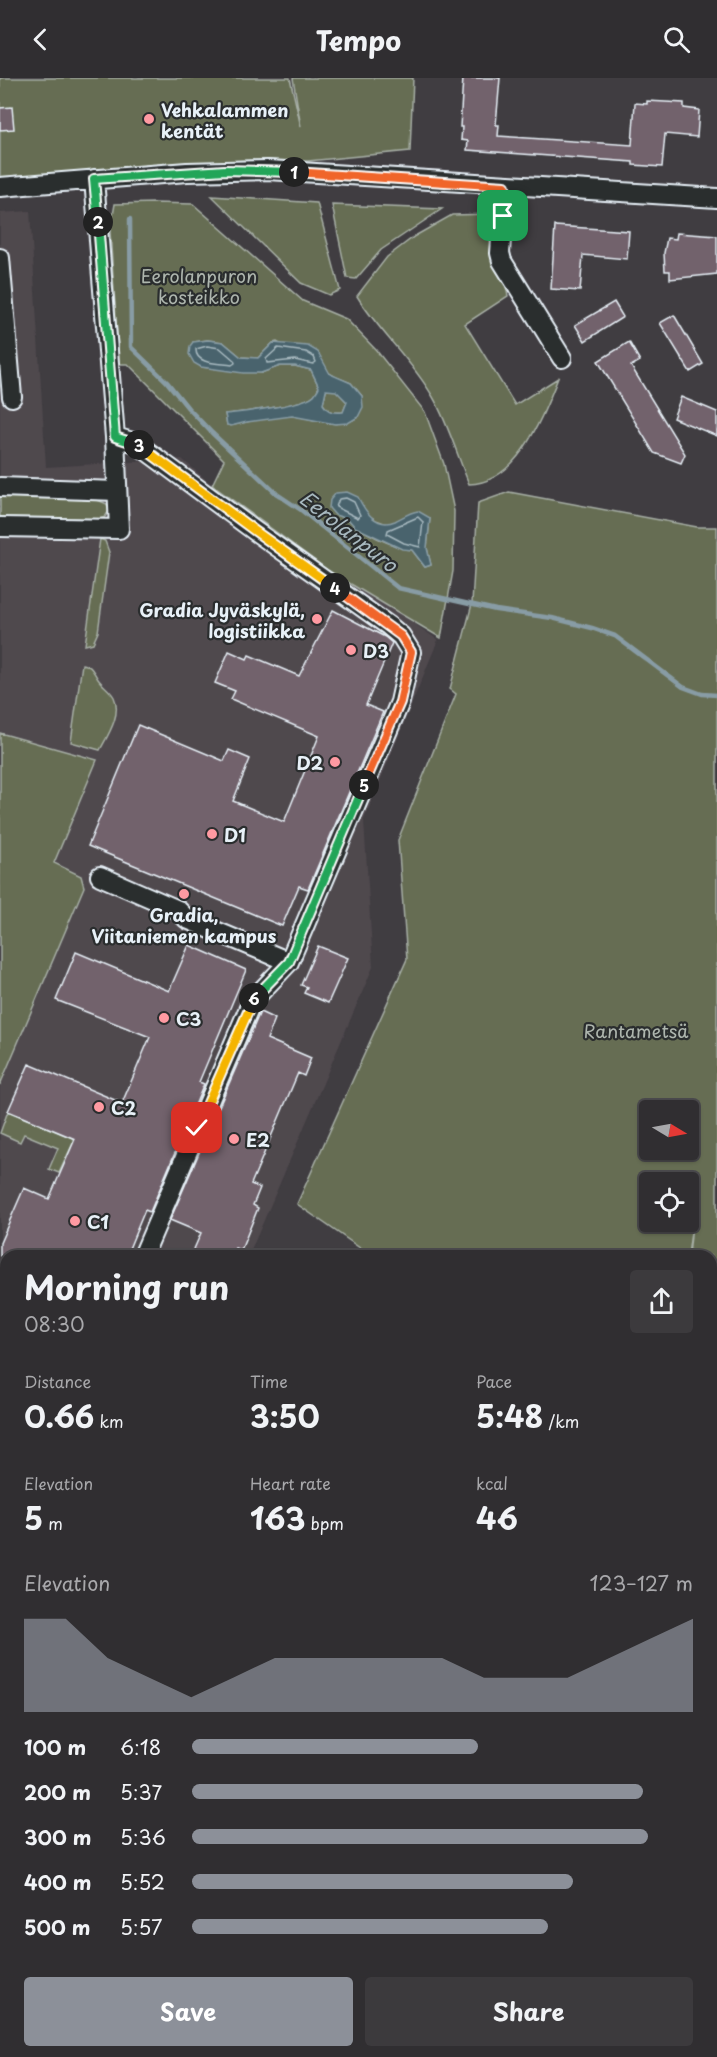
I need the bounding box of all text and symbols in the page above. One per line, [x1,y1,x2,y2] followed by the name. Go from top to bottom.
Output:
[316,19,401,60] text: Tempo
[24,23,57,56] icon: back
[660,23,693,56] icon: search
[161,96,289,144] place label: Vehkalammen kentät
[142,112,156,126] marker: Vehkalammen kentät
[279,157,309,187] pin: 1
[290,160,298,184] text: 1
[477,190,528,241] pin
[486,199,519,232] icon: arrive
[83,207,113,237] pin: 2
[92,210,104,234] text: 2
[141,262,257,310] park label: Eerolanpuron kosteikko
[124,430,154,460] pin: 3
[134,433,144,457] text: 3
[294,483,405,579] water label: Eerolanpuro
[320,573,350,603] pin: 4
[330,576,340,600] text: 4
[139,596,305,644] place label: Gradia Jyväskylä, logistiikka
[310,612,324,626] marker: Gradia Jyväskylä, logistiikka
[363,637,389,664] place label: D3
[344,643,358,657] marker: D3
[297,749,323,776] place label: D2
[328,755,342,769] marker: D2
[349,770,379,800] pin: 5
[359,773,369,797] text: 5
[224,821,246,848] place label: D1
[205,827,219,841] marker: D1
[177,887,191,901] marker: Gradia, Viitaniemen kampus
[92,901,277,949] place label: Gradia, Viitaniemen kampus
[239,983,269,1013] pin: 6
[248,986,260,1010] text: 6
[176,1005,201,1032] place label: C3
[157,1011,171,1025] marker: C3
[584,1017,689,1044] park label: Rantametsä
[111,1094,136,1121] place label: C2
[92,1100,106,1114] marker: C2
[639,1100,699,1160] north arrow
[639,1100,699,1232] map controls
[171,1102,222,1153] pin
[180,1111,213,1144] icon: check
[246,1126,270,1153] place label: E2
[227,1132,241,1146] marker: E2
[639,1172,699,1232] button: locate
[87,1208,109,1235] place label: C1
[68,1214,82,1228] marker: C1
[24,1261,229,1311] text: Morning run
[630,1270,693,1333] button: share
[24,1309,85,1339] text: 08:30
[24,1369,91,1393] text: Distance
[250,1369,288,1393] text: Time
[476,1369,512,1393] text: Pace
[24,1393,94,1438] text: 0.66
[250,1393,320,1438] text: 3:50
[476,1393,543,1438] text: 5:48
[94,1409,124,1433] text: km
[543,1409,579,1433] text: /km
[24,1471,93,1495] text: Elevation
[250,1471,331,1495] text: Heart rate
[476,1471,508,1495] text: kcal
[24,1495,43,1540] text: 5
[250,1495,306,1540] text: 163
[476,1495,518,1540] text: 46
[43,1511,63,1535] text: m
[306,1511,344,1535] text: bpm
[24,1568,110,1598] text: Elevation
[590,1568,693,1598] text: 123–127 m
[24,1732,86,1762] text: 100 m
[120,1732,161,1762] text: 6:18
[24,1777,91,1807] text: 200 m
[120,1777,162,1807] text: 5:37
[24,1822,92,1852] text: 300 m
[120,1822,166,1852] text: 5:36
[24,1867,92,1897] text: 400 m
[120,1867,165,1897] text: 5:52
[24,1912,91,1942] text: 500 m
[120,1912,163,1942] text: 5:57
[24,1977,353,2046] button: Save
[365,1977,693,2046] button: Share

